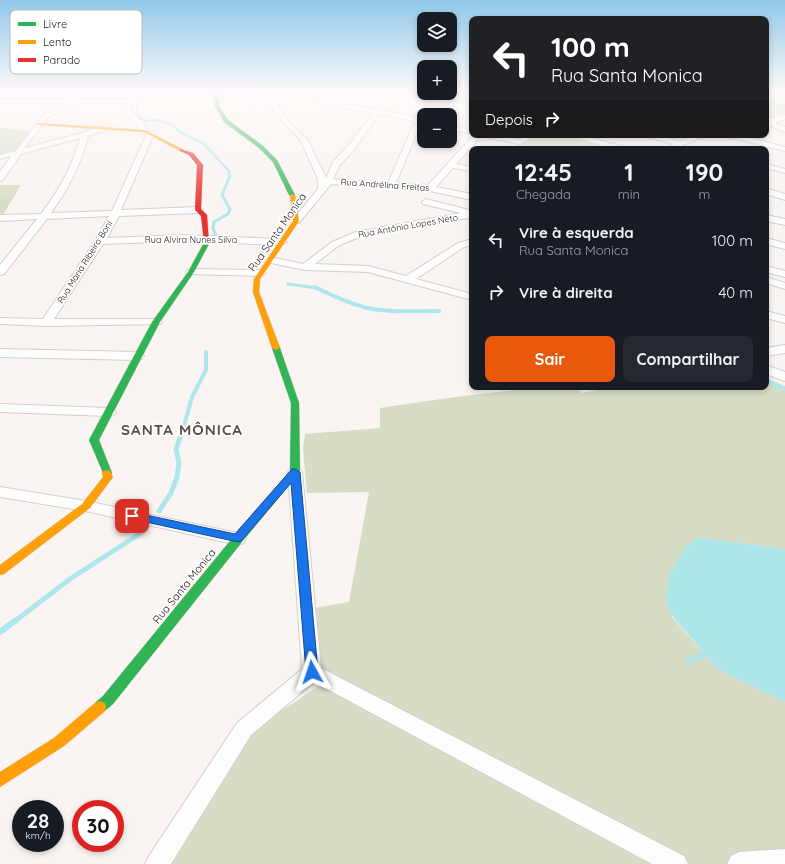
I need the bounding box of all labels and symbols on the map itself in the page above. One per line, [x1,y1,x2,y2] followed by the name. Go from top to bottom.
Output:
[10,10,142,74] legend
[43,17,67,31] text: Livre
[43,35,72,49] text: Lento
[43,53,81,67] text: Parado
[340,176,430,193] street label: Rua Andrélina Freitas
[245,190,309,274] street label: Rua Santa Monica
[357,211,459,240] street label: Rua Antônio Lopes Neto
[55,218,114,305] street label: Rua Maria Ribeiro Boni
[145,234,237,245] street label: Rua Alvira Nunes Silva
[121,420,243,439] district label: SANTA MÔNICA
[115,499,149,533] pin
[149,546,219,626] street label: Rua Santa Monica
[291,651,333,693] position arrow
[72,800,124,852] speed limit sign: 30

